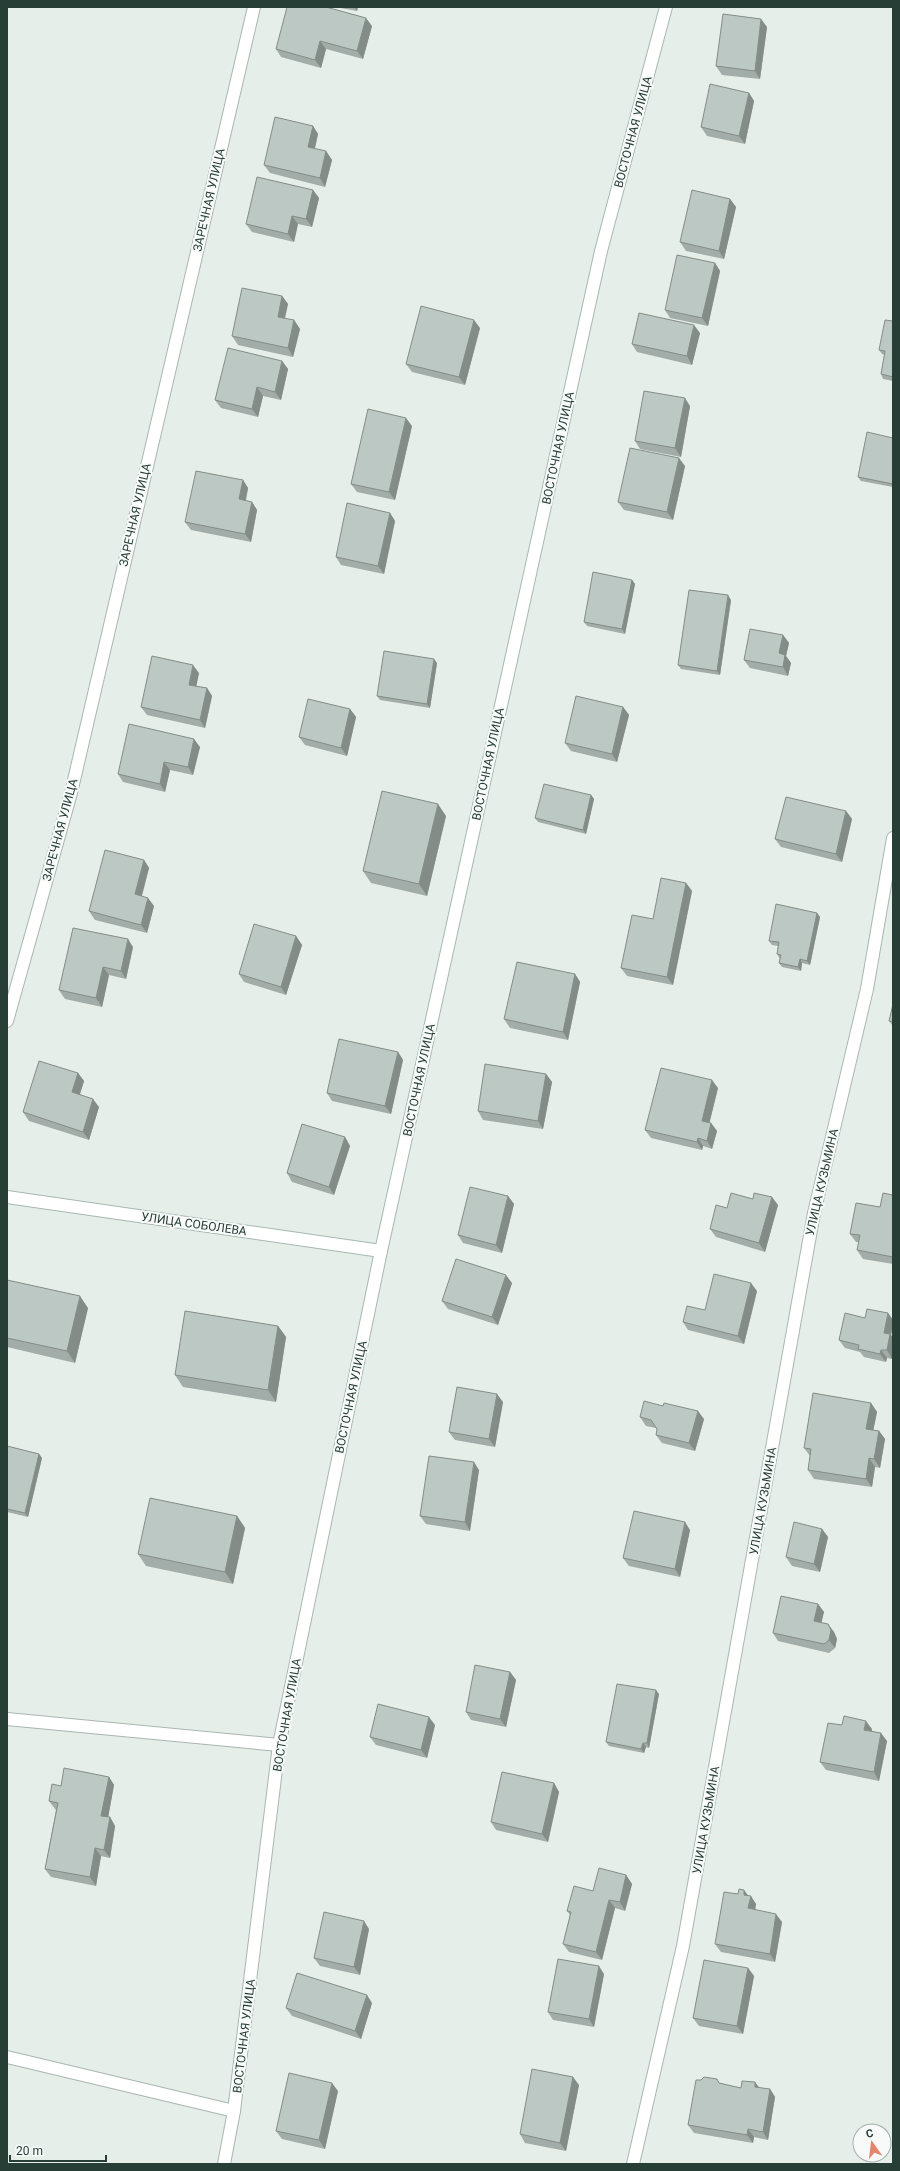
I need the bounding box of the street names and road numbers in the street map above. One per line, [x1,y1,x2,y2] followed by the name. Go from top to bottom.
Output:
[611,75,655,189] street label: ВОСТОЧНАЯ УЛИЦА
[190,147,228,253] street label: ЗАРЕЧНАЯ УЛИЦА
[539,390,577,506] street label: ВОСТОЧНАЯ УЛИЦА
[116,462,154,568] street label: ЗАРЕЧНАЯ УЛИЦА
[469,706,507,822] street label: ВОСТОЧНАЯ УЛИЦА
[40,777,80,883] street label: ЗАРЕЧНАЯ УЛИЦА
[400,1022,438,1138] street label: ВОСТОЧНАЯ УЛИЦА
[803,1127,841,1237] street label: УЛИЦА КУЗЬМИНА
[140,1210,248,1238] street label: УЛИЦА СОБОЛЕВА
[332,1339,370,1455] street label: ВОСТОЧНАЯ УЛИЦА
[747,1446,779,1556] street label: УЛИЦА КУЗЬМИНА
[270,1657,304,1773] street label: ВОСТОЧНАЯ УЛИЦА
[690,1765,722,1875] street label: УЛИЦА КУЗЬМИНА
[230,1978,258,2094] street label: ВОСТОЧНАЯ УЛИЦА

